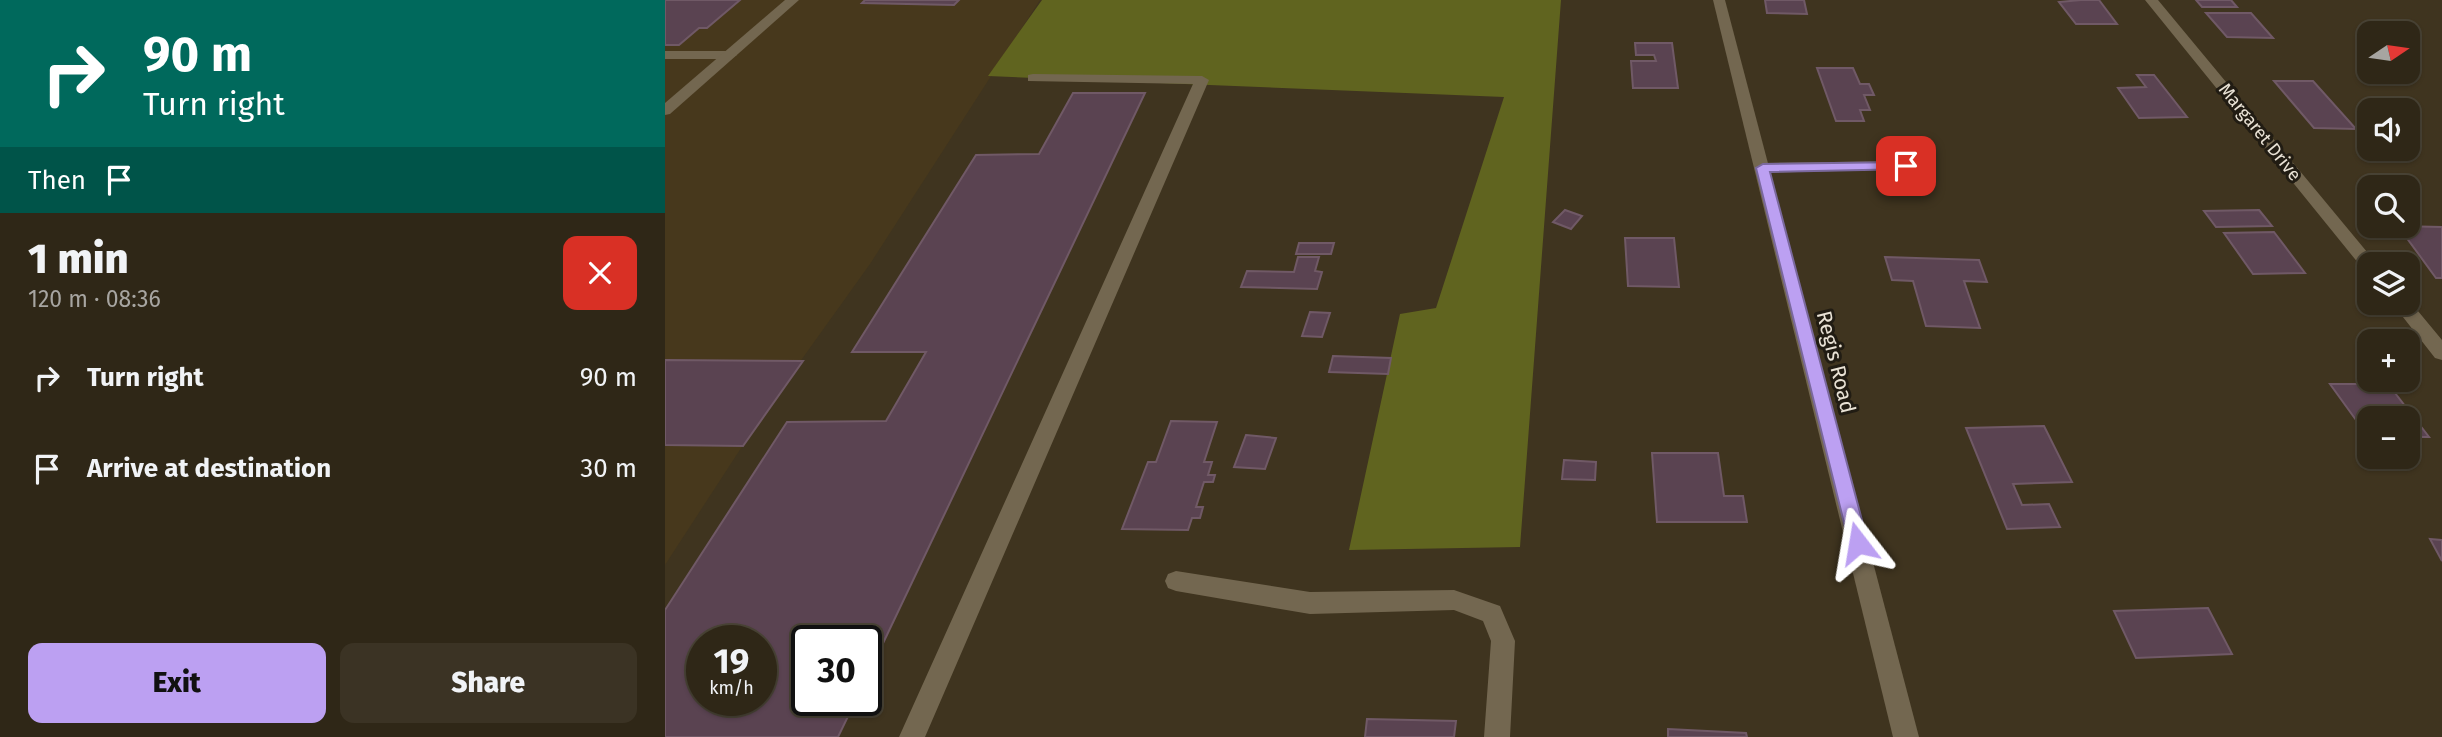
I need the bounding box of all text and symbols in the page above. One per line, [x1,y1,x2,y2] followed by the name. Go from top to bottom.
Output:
[2357,21,2420,84] north arrow
[2357,21,2420,469] map controls
[143,25,252,84] text: 90 m
[28,28,119,119] icon: right
[2214,79,2306,185] street label: Margaret Drive
[143,85,285,123] text: Turn right
[2357,98,2420,161] button: sound
[1876,136,1936,196] pin
[1887,147,1925,185] icon: arrive
[100,161,138,199] icon: arrive
[28,165,86,196] text: Then
[2357,175,2420,238] button: search
[28,234,129,284] text: 1 min
[563,236,637,310] button: close
[2357,252,2420,315] button: layers
[28,285,161,313] text: 120 m · 08:36
[1811,308,1861,416] street label: Regis Road
[2357,329,2420,392] button: +
[28,359,66,397] icon: right
[87,362,204,393] text: Turn right
[580,362,637,393] text: 90 m
[2357,406,2420,469] button: −
[28,450,66,488] icon: arrive
[87,453,331,484] text: Arrive at destination
[580,453,637,484] text: 30 m
[1821,506,1895,580] position arrow
[791,625,882,716] speed limit sign: 30
[714,640,749,682] text: 19
[28,643,326,723] button: Exit
[340,643,637,723] button: Share
[709,677,754,699] text: km/h

